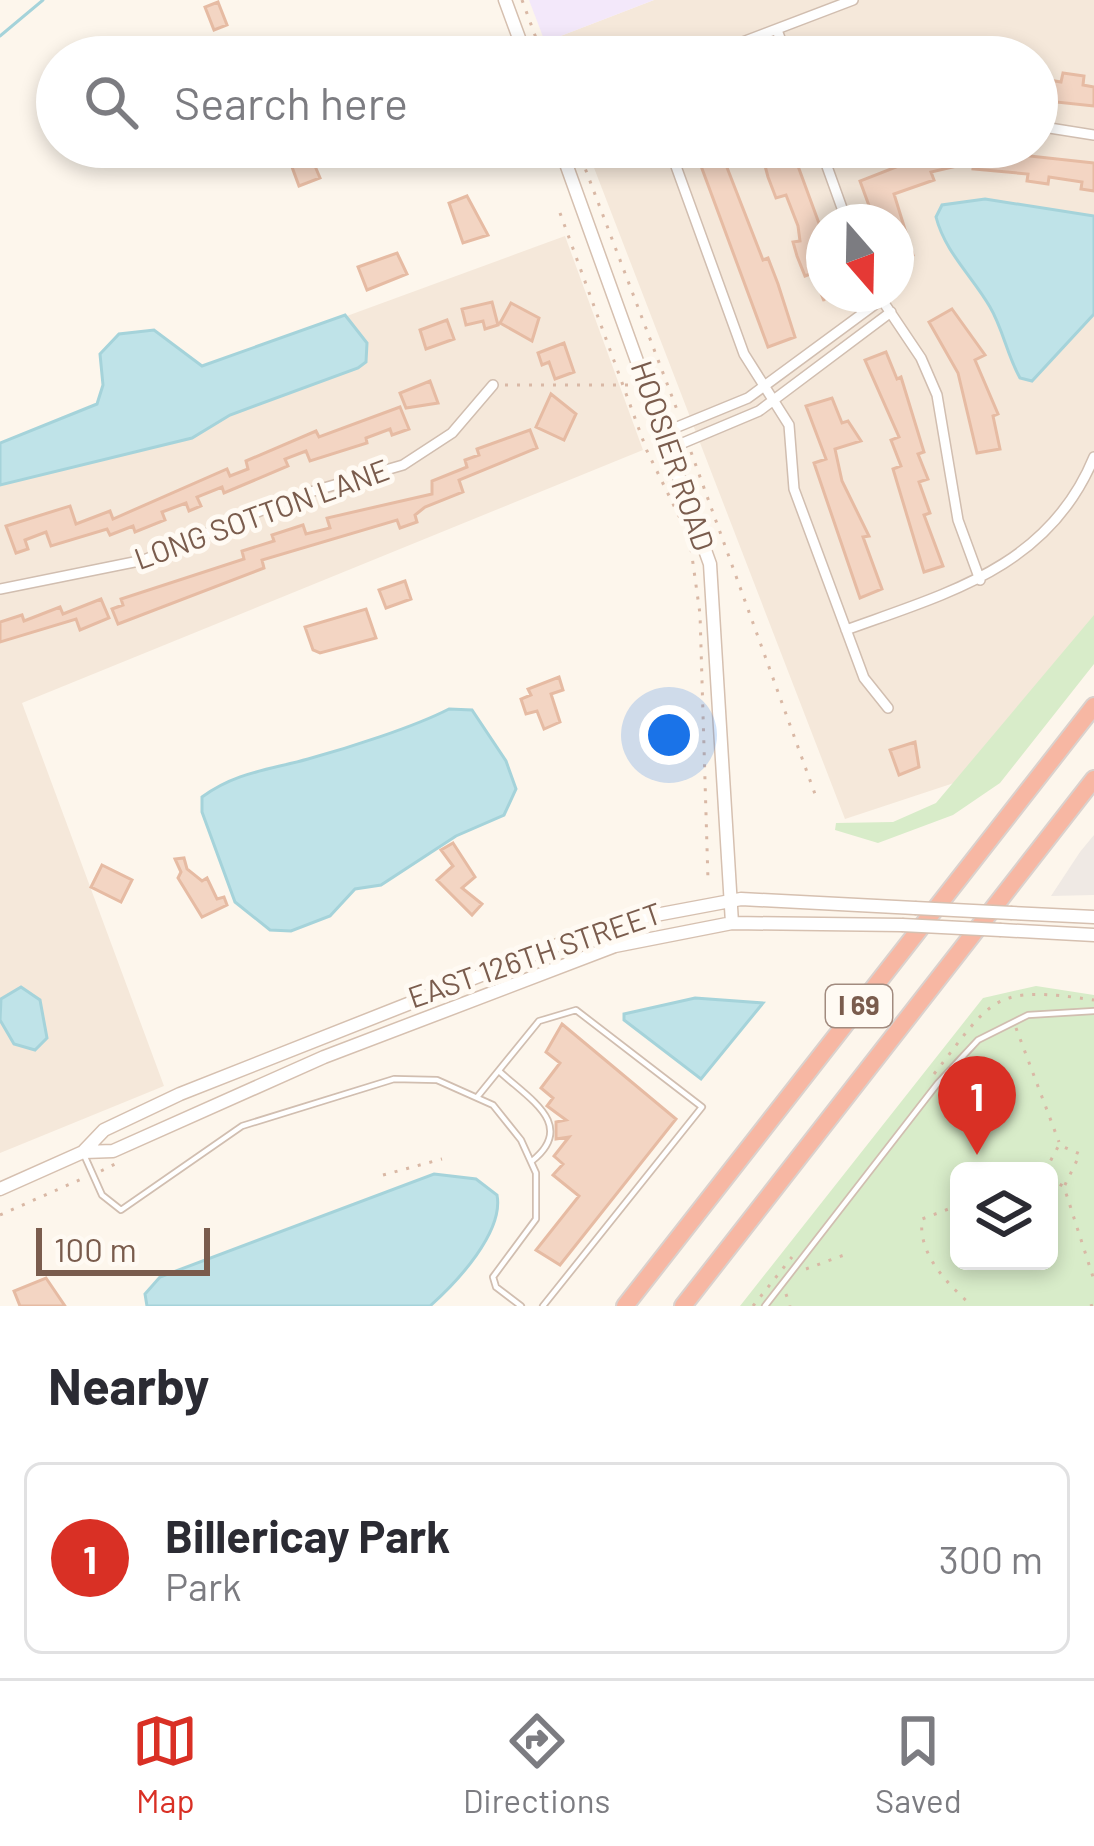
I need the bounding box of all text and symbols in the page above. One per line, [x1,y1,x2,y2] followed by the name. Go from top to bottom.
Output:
[36,36,1058,168] search box
[78,69,144,135] icon: search
[174,75,408,129] text: Search here
[806,204,914,312] north arrow
[625,356,723,555] street label: HOOSIER ROAD
[129,450,394,576] street label: LONG SOTTON LANE
[639,705,699,765] your location
[403,894,666,1014] street label: EAST 126TH STREET
[826,985,892,1027] road number: I 69
[938,1056,1016,1155] pin: 1
[950,1162,1058,1270] map controls
[950,1162,1058,1270] button: layers
[36,1222,210,1275] scale bar
[54,1229,137,1269] text: 100 m
[48,1354,209,1415] text: Nearby
[165,1508,450,1562] text: Billericay Park
[83,1535,97,1582] text: 1
[939,1535,1043,1582] text: 300 m
[165,1562,242,1609] text: Park
[132,1708,198,1820] tab: Map
[463,1708,610,1820] tab: Directions
[875,1708,962,1820] tab: Saved

